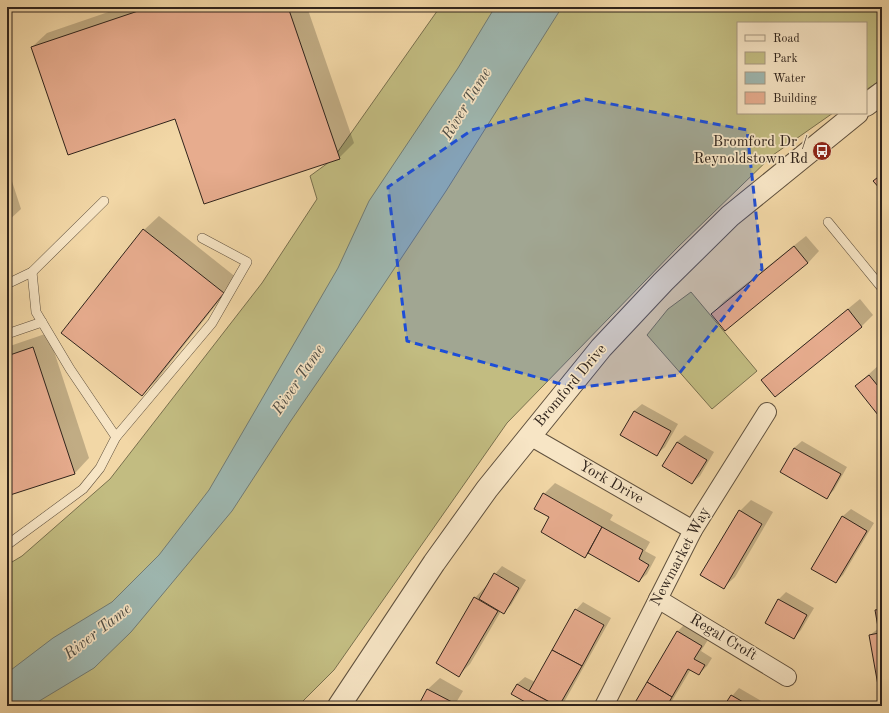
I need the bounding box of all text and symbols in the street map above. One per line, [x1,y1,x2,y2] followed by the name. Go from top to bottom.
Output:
[737,22,867,114] legend
[773,33,800,45] text: Road
[773,53,798,65] text: Park
[439,65,495,143] water label: River Tame
[773,73,806,85] text: Water
[773,93,817,105] text: Building
[694,135,808,167] place label: Bromford Dr / Reynoldstown Rd
[811,140,833,162] bus stop icon: Bromford Dr / Reynoldstown Rd
[269,342,328,419] water label: River Tame
[532,342,610,430] street label: Bromford Drive
[576,459,646,507] street label: York Drive
[649,505,713,609] street label: Newmarket Way
[61,601,135,664] water label: River Tame
[687,612,759,664] street label: Regal Croft

